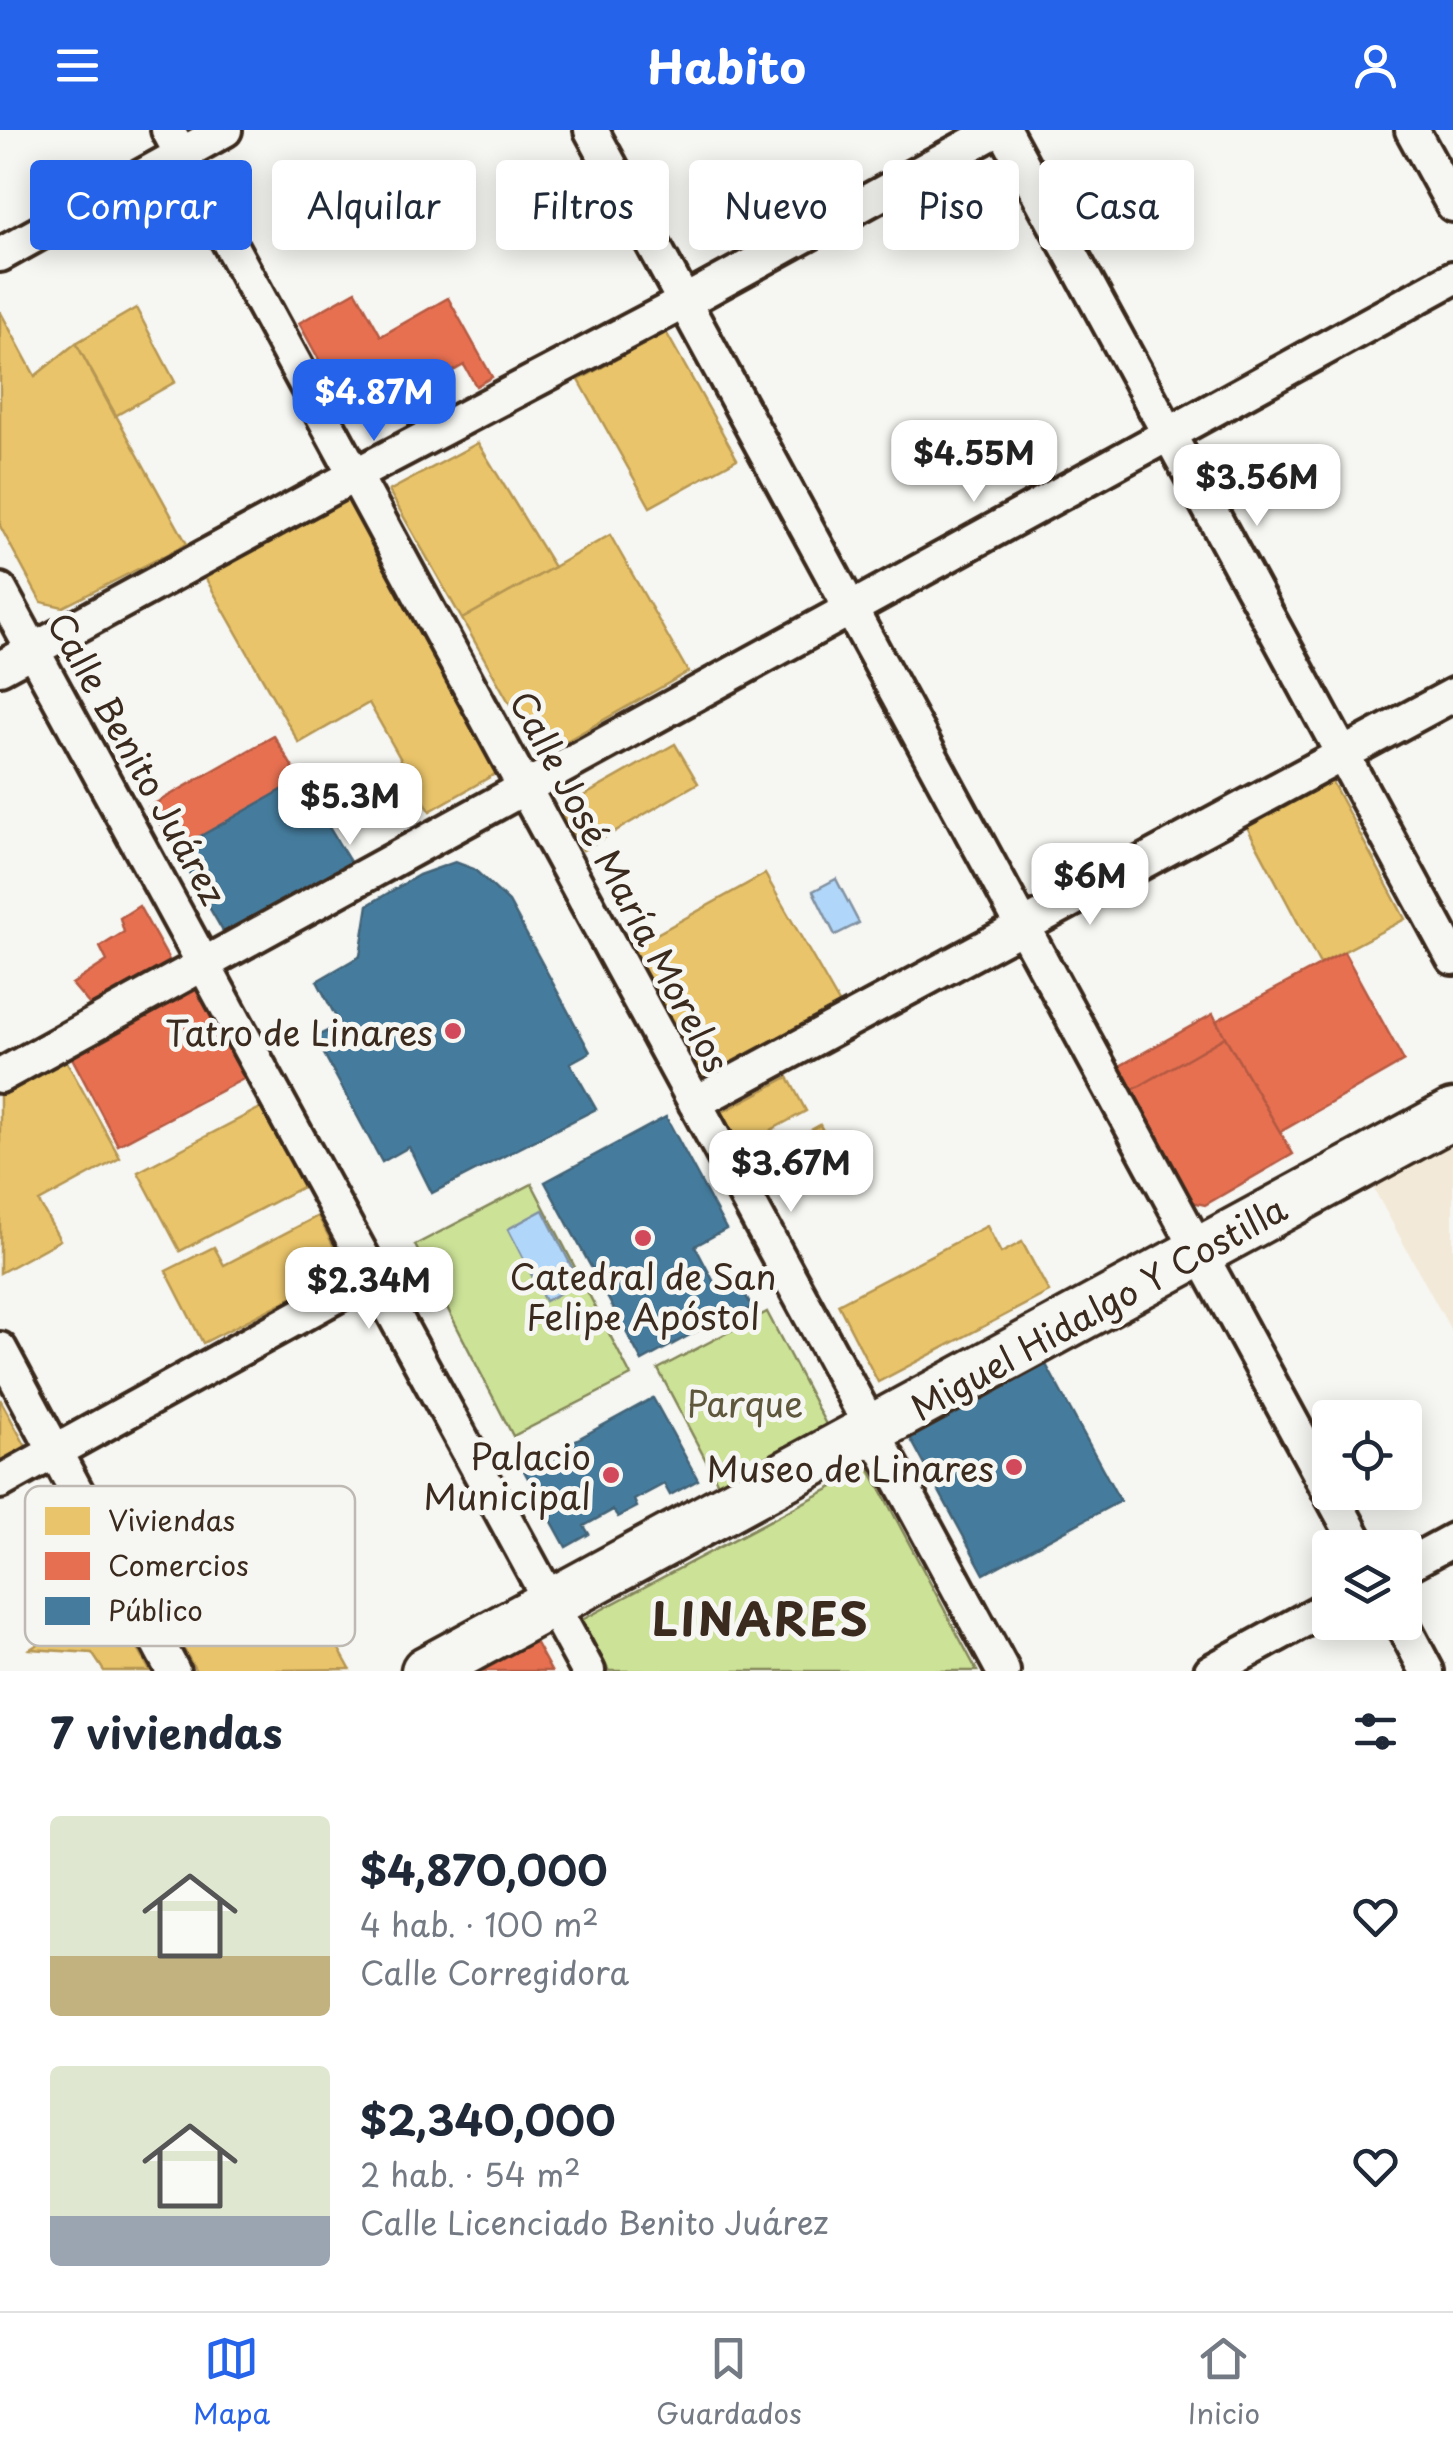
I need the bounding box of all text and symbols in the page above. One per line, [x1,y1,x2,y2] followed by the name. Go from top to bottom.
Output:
[647,31,806,99] text: Habito
[50,38,105,93] icon: menu
[1348,38,1403,93] icon: person
[30,160,252,250] chip: Comprar
[272,160,476,250] chip: Alquilar
[496,160,669,250] chip: Filtros
[689,160,863,250] chip: Nuevo
[883,160,1019,250] chip: Piso
[1039,160,1194,250] chip: Casa
[293,359,455,444] pin: $4.87M
[315,367,433,415] text: $4.87M
[893,420,1055,505] pin: $4.55M
[913,428,1035,476] text: $4.55M
[1176,444,1338,529] pin: $3.56M
[1195,452,1319,500] text: $3.56M
[35,602,241,914] street label: Calle Benito Juárez
[498,681,744,1081] street label: Calle José María Morelos
[280,763,420,848] pin: $5.3M
[300,771,400,819] text: $5.3M
[1042,843,1138,928] pin: $6M
[1053,851,1127,899] text: $6M
[165,1005,433,1058] place label: Tatro de Linares
[442,1020,464,1042] marker: Tatro de Linares
[710,1130,872,1215] pin: $3.67M
[731,1138,851,1186] text: $3.67M
[900,1181,1296,1433] street label: Miguel Hidalgo Y Costilla
[632,1227,654,1249] marker: Catedral de San Felipe Apóstol
[288,1247,450,1332] pin: $2.34M
[510,1249,776,1342] place label: Catedral de San Felipe Apóstol
[307,1255,431,1303] text: $2.34M
[687,1376,803,1429] park label: Parque
[1312,1400,1422,1640] map controls
[1312,1400,1422,1510] button: locate
[423,1429,591,1522] place label: Palacio Municipal
[707,1441,994,1494] place label: Museo de Linares
[1003,1456,1025,1478] marker: Museo de Linares
[600,1464,622,1486] marker: Palacio Municipal
[25,1486,355,1646] legend
[108,1498,235,1541] text: Viviendas
[1312,1530,1422,1640] button: layers
[108,1543,249,1586] text: Comercios
[652,1583,870,1651] district label: LINARES
[108,1588,203,1631] text: Público
[50,1700,283,1763] text: 7 viviendas
[1348,1704,1403,1759] icon: filters
[360,1837,608,1900] text: $4,870,000
[130,1856,250,1976] icon: home
[1348,1889,1403,1944] icon: heart
[360,1900,599,1948] text: 4 hab. · 100 m²
[360,1948,629,1996] text: Calle Corregidora
[360,2087,616,2150] text: $2,340,000
[130,2106,250,2226] icon: home
[1348,2139,1403,2194] icon: heart
[360,2150,581,2198] text: 2 hab. · 54 m²
[360,2198,829,2246] text: Calle Licenciado Benito Juárez
[193,2331,270,2434] tab: Mapa
[656,2331,802,2434] tab: Guardados
[1188,2331,1260,2434] tab: Inicio

